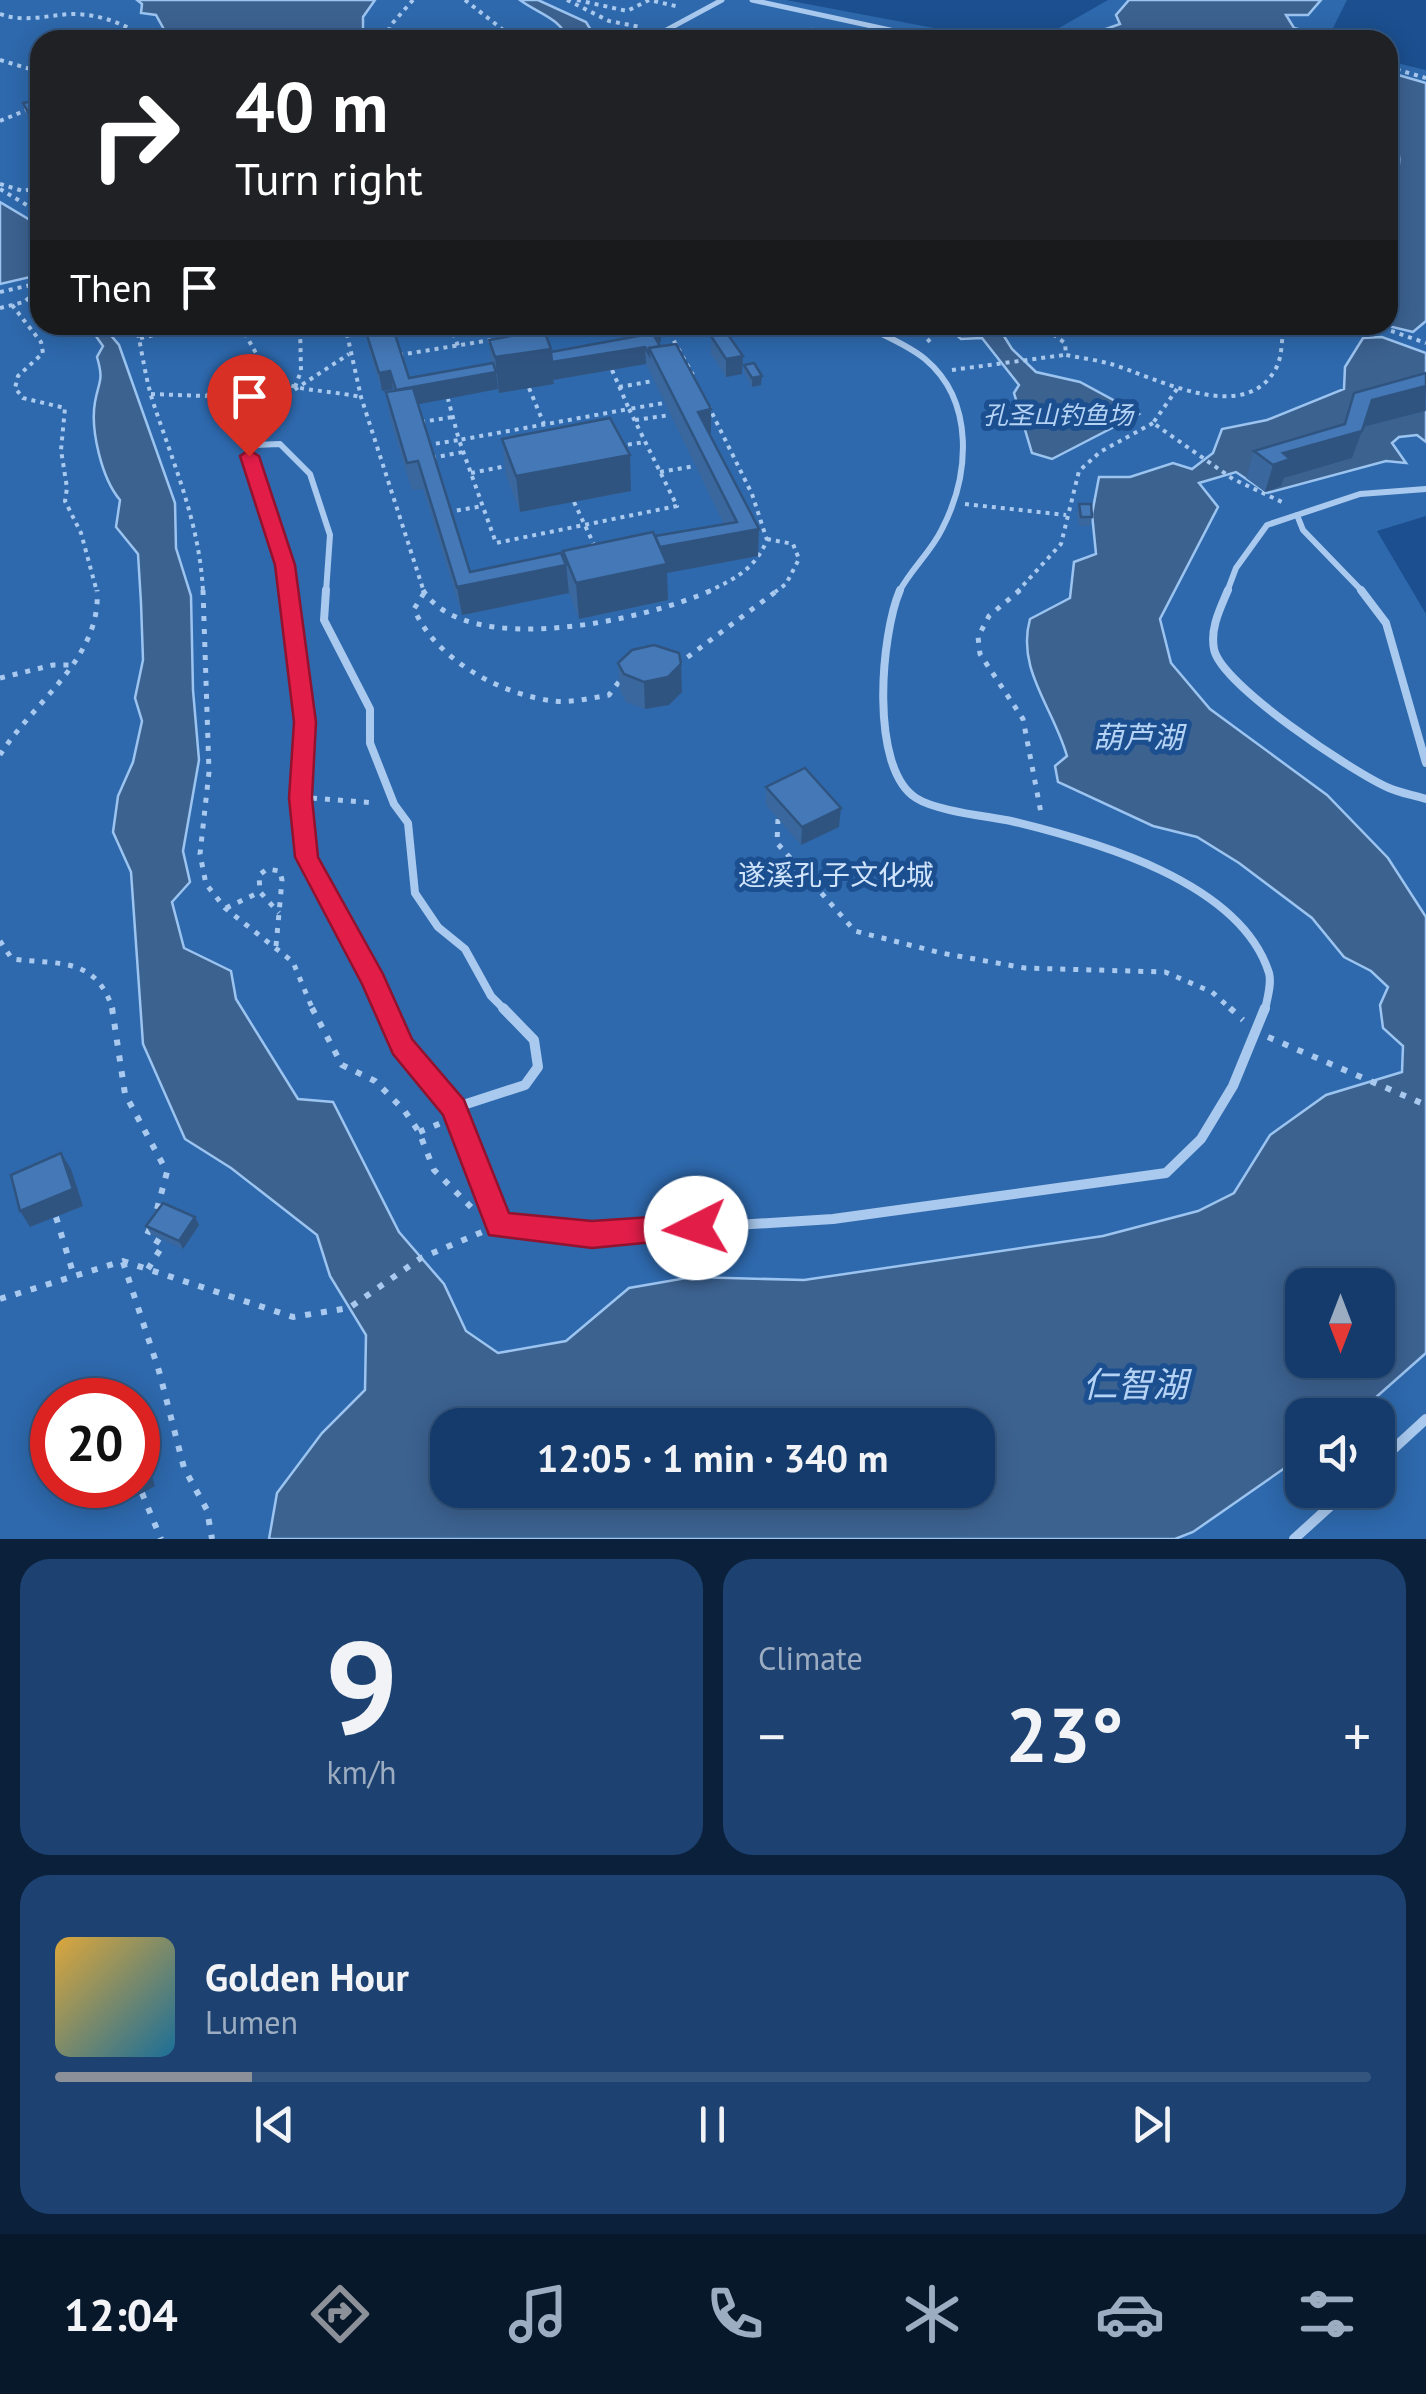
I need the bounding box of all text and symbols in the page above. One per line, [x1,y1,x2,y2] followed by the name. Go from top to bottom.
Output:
[235,61,388,151] text: 40 m
[70,70,200,200] icon: right
[235,149,423,207] text: Turn right
[172,260,227,315] icon: arrive
[70,263,152,312] text: Then
[207,354,292,457] pin
[222,369,277,424] icon: arrive
[983,399,1135,431] water label: 孔圣山钓鱼场
[1093,717,1187,756] water label: 葫芦湖
[738,856,934,893] park label: 遂溪孔子文化城
[644,1176,748,1280] position arrow
[1285,1268,1395,1378] north arrow
[1285,1268,1395,1508] map controls
[1082,1361,1192,1407] water label: 仁智湖
[30,1378,160,1508] speed limit sign: 20
[1285,1398,1395,1508] button: sound
[537,1433,888,1482] text: 12:05 · 1 min · 340 m
[325,1602,398,1770] text: 9
[758,1637,863,1679] text: Climate
[1006,1686,1123,1783] text: 23°
[758,1700,786,1771] text: −
[1343,1700,1371,1771] text: +
[326,1751,397,1793] text: km/h
[205,1952,409,2001] text: Golden Hour
[205,2001,298,2043] text: Lumen
[247,2097,302,2152] icon: previous
[685,2097,740,2152] icon: pause
[1124,2097,1179,2152] icon: next
[305,2279,375,2349] icon: directions
[503,2279,573,2349] icon: music
[700,2279,770,2349] icon: phone
[897,2279,967,2349] icon: climate
[1095,2279,1165,2349] icon: car
[1292,2279,1362,2349] icon: filters
[64,2285,178,2343] text: 12:04

